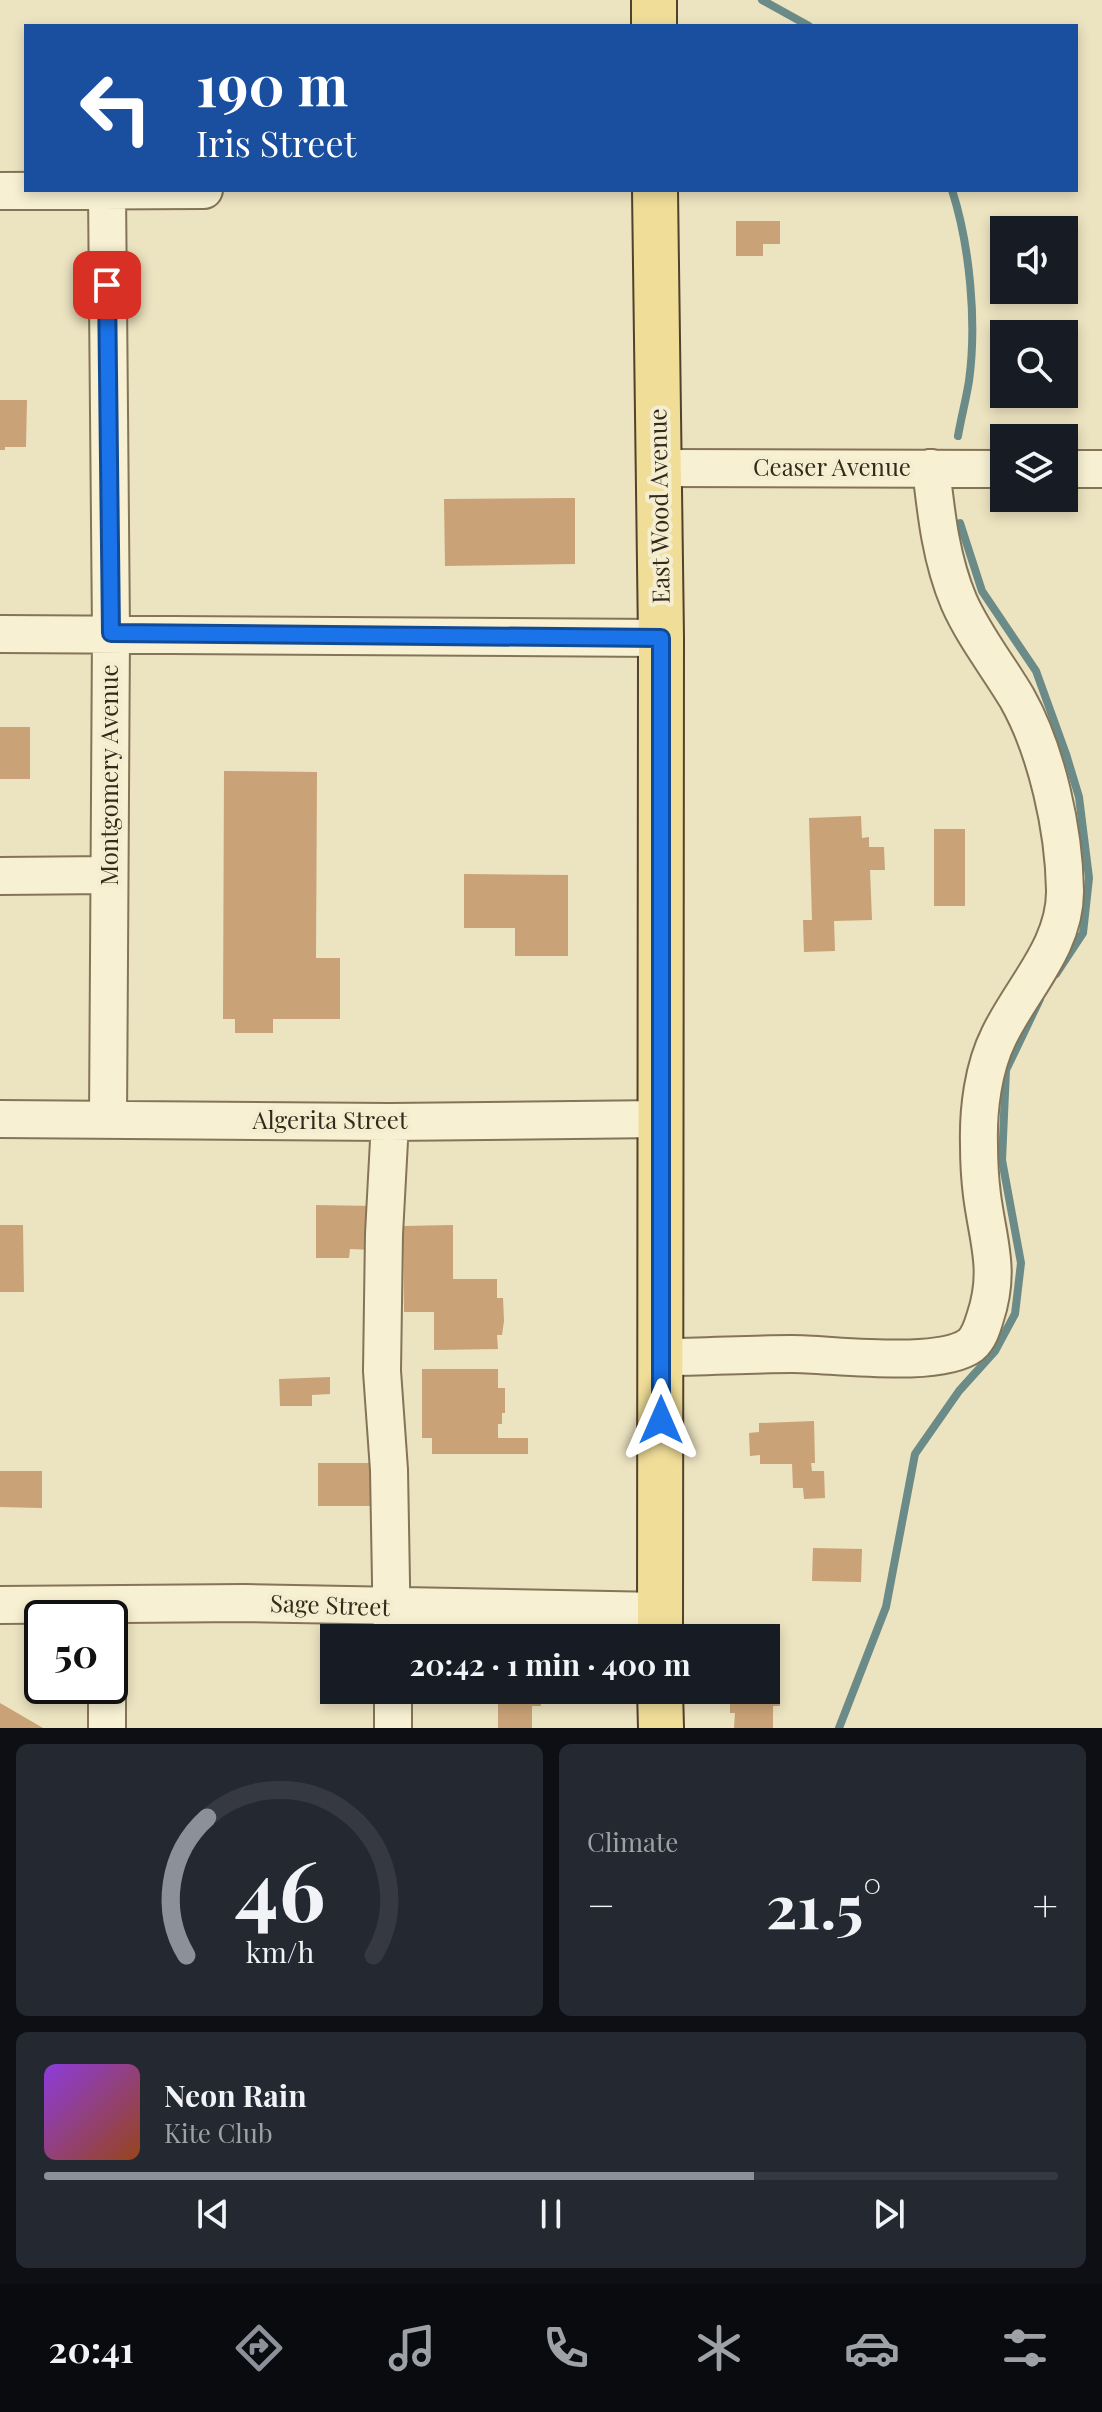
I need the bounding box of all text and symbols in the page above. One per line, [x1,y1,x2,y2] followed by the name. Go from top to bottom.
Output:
[196,46,348,121] text: 190 m
[64,56,168,160] icon: left
[196,118,357,166] text: Iris Street
[990,216,1078,512] map controls
[990,216,1078,304] button: sound
[73,251,141,319] pin
[85,263,129,307] icon: arrive
[990,320,1078,408] button: search
[640,408,676,604] street label: East Wood Avenue
[990,424,1078,512] button: layers
[753,450,911,482] street label: Ceaser Avenue
[92,664,124,886] street label: Montgomery Avenue
[252,1103,408,1135] street label: Algerita Street
[619,1378,703,1462] position arrow
[270,1586,391,1622] street label: Sage Street
[24,1600,128,1704] speed limit sign: 50
[409,1644,691,1684] text: 20:42 · 1 min · 400 m
[587,1824,678,1859] text: Climate
[234,1832,325,1943] text: 46
[766,1864,882,1944] text: 21.5°
[587,1874,615,1933] text: −
[1032,1874,1058,1933] text: +
[245,1932,314,1970] text: km/h
[164,2075,307,2115] text: Neon Rain
[164,2115,273,2150] text: Kite Club
[191,2192,235,2236] icon: previous
[529,2192,573,2236] icon: pause
[867,2192,911,2236] icon: next
[231,2320,287,2376] icon: directions
[384,2320,440,2376] icon: music
[538,2320,594,2376] icon: phone
[691,2320,747,2376] icon: climate
[844,2320,900,2376] icon: car
[997,2320,1053,2376] icon: filters
[49,2324,134,2372] text: 20:41

